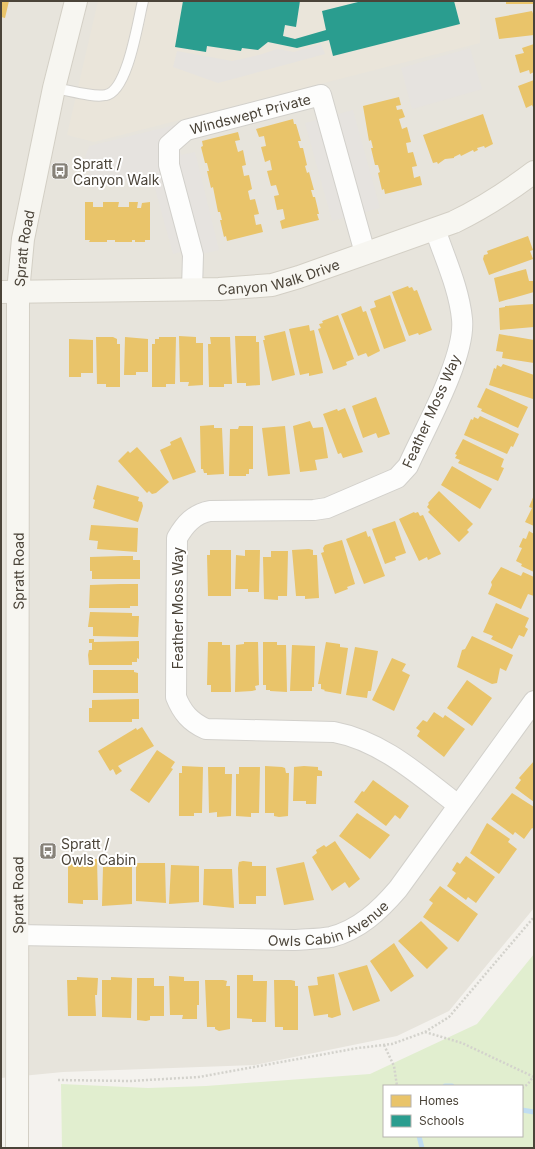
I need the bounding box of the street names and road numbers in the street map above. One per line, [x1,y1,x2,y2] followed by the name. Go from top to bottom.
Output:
[188,90,312,137] street label: Windswept Private
[10,208,37,287] street label: Spratt Road
[217,255,342,298] street label: Canyon Walk Drive
[398,351,464,470] street label: Feather Moss Way
[9,532,26,610] street label: Spratt Road
[169,547,186,669] street label: Feather Moss Way
[9,856,26,934] street label: Spratt Road
[268,897,391,949] street label: Owls Cabin Avenue

